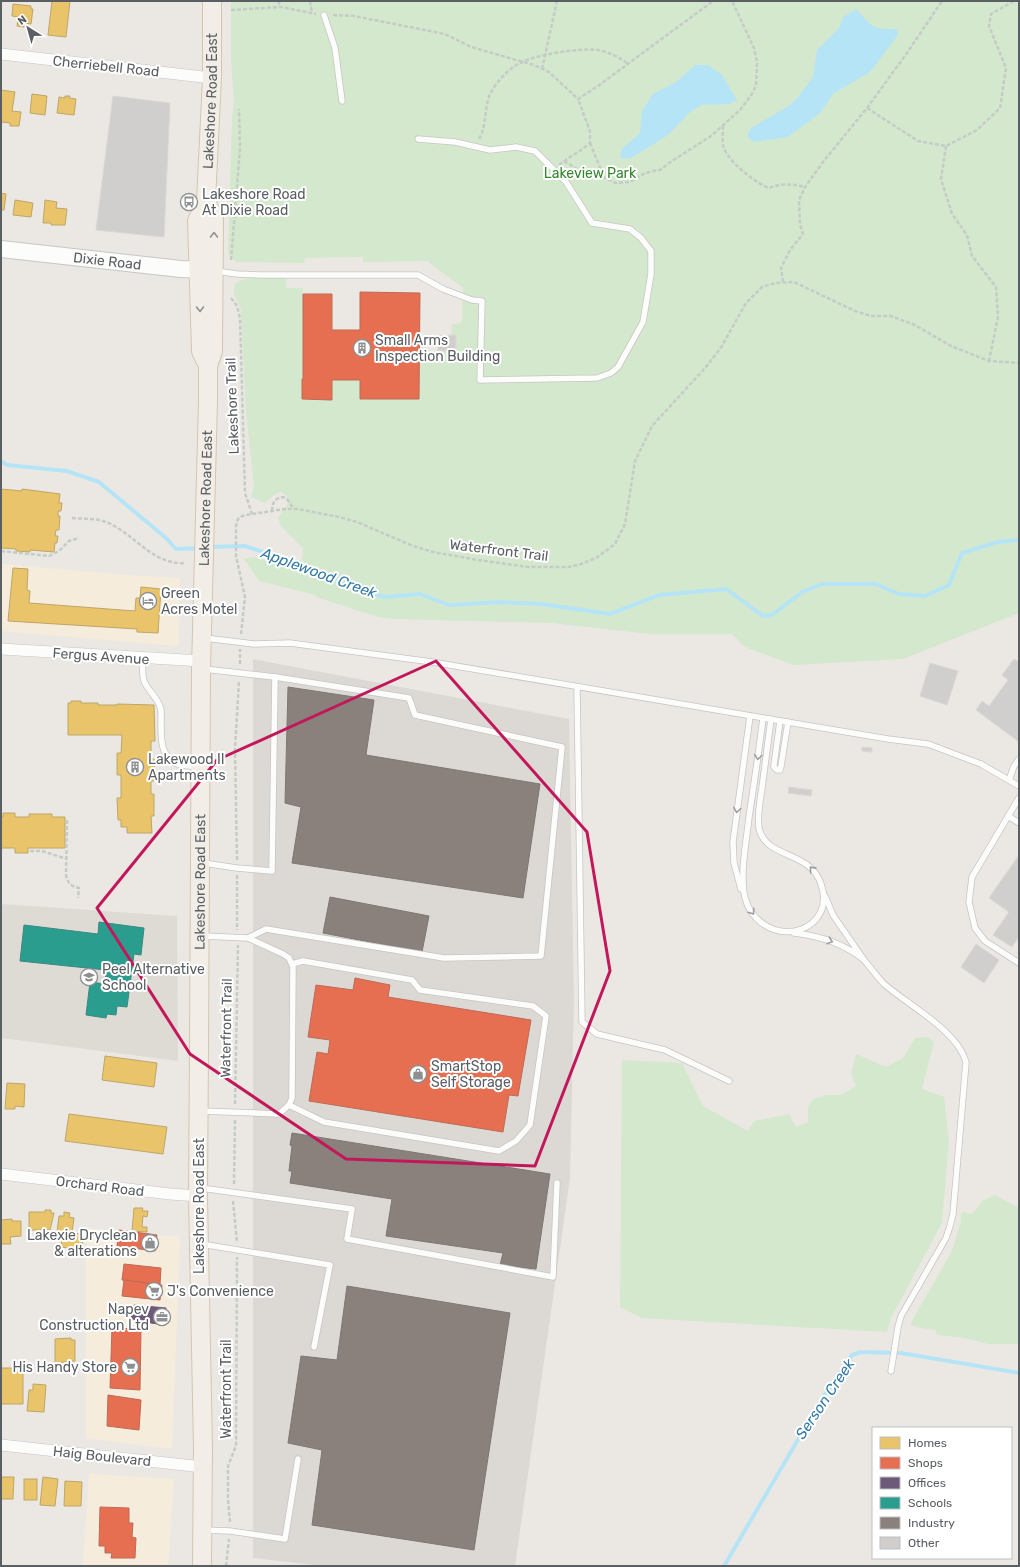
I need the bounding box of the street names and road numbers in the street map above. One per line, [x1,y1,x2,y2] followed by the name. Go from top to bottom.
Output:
[200,32,221,169] street label: Lakeshore Road East
[52,52,160,81] street label: Cherriebell Road
[72,249,142,274] street label: Dixie Road
[222,357,243,455] street label: Lakeshore Trail
[196,429,216,566] street label: Lakeshore Road East
[449,536,549,565] street label: Waterfront Trail
[52,645,150,668] street label: Fergus Avenue
[192,813,209,950] street label: Lakeshore Road East
[217,978,236,1078] street label: Waterfront Trail
[191,1138,208,1274] street label: Lakeshore Road East
[55,1173,145,1200] street label: Orchard Road
[218,1339,235,1439] street label: Waterfront Trail
[52,1443,152,1470] street label: Haig Boulevard

